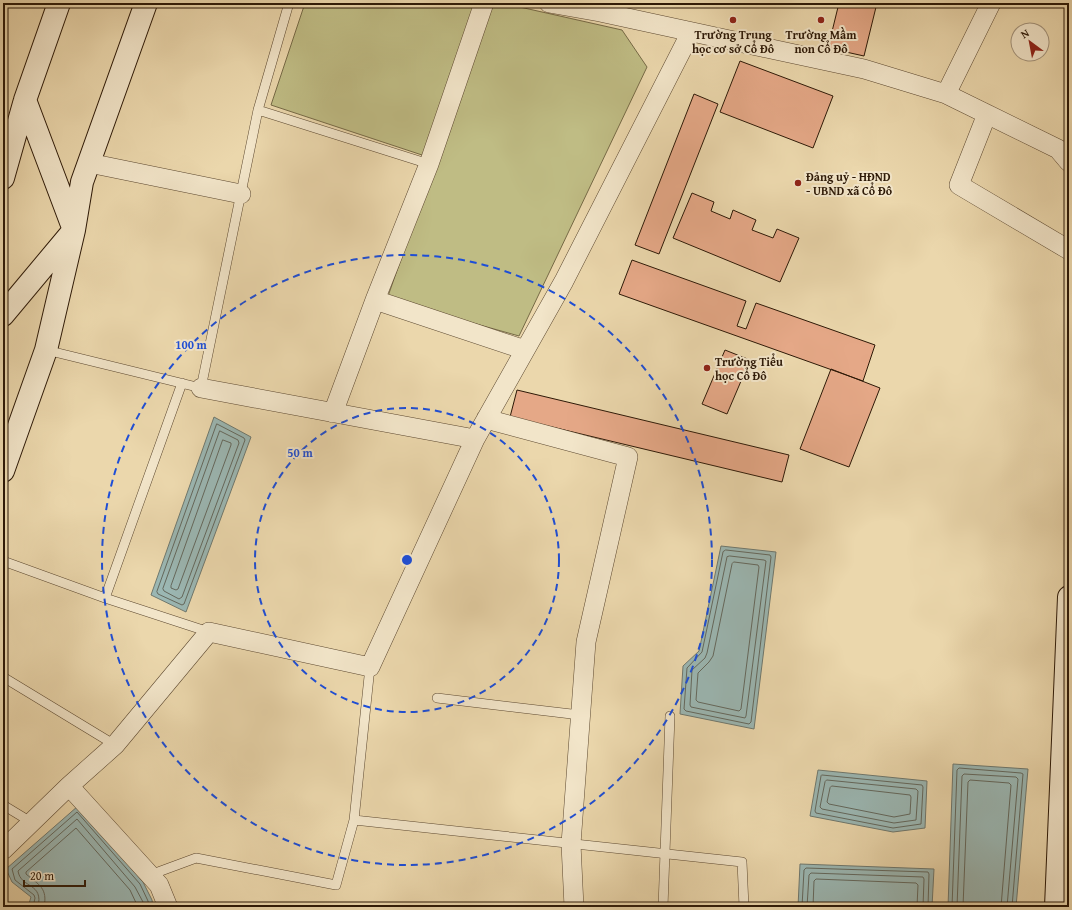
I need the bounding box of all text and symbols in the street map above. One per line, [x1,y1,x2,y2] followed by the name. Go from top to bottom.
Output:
[728,15,738,25] marker: Trường Trung học cơ sở Cổ Đô
[816,15,826,25] marker: Trường Mầm non Cổ Đô
[1010,22,1050,62] north arrow
[1017,24,1033,42] text: N
[692,26,775,57] place label: Trường Trung học cơ sở Cổ Đô
[785,26,857,57] place label: Trường Mầm non Cổ Đô
[806,168,893,199] place label: Đảng uỷ - HĐND - UBND xã Cổ Đô
[793,178,803,188] marker: Đảng uỷ - HĐND - UBND xã Cổ Đô
[175,336,208,353] text: 100 m
[715,353,783,384] place label: Trường Tiểu học Cổ Đô
[702,363,712,373] marker: Trường Tiểu học Cổ Đô
[287,444,313,461] text: 50 m
[400,553,414,567] centre of rings
[24,862,85,888] scale bar
[30,867,54,884] text: 20 m

